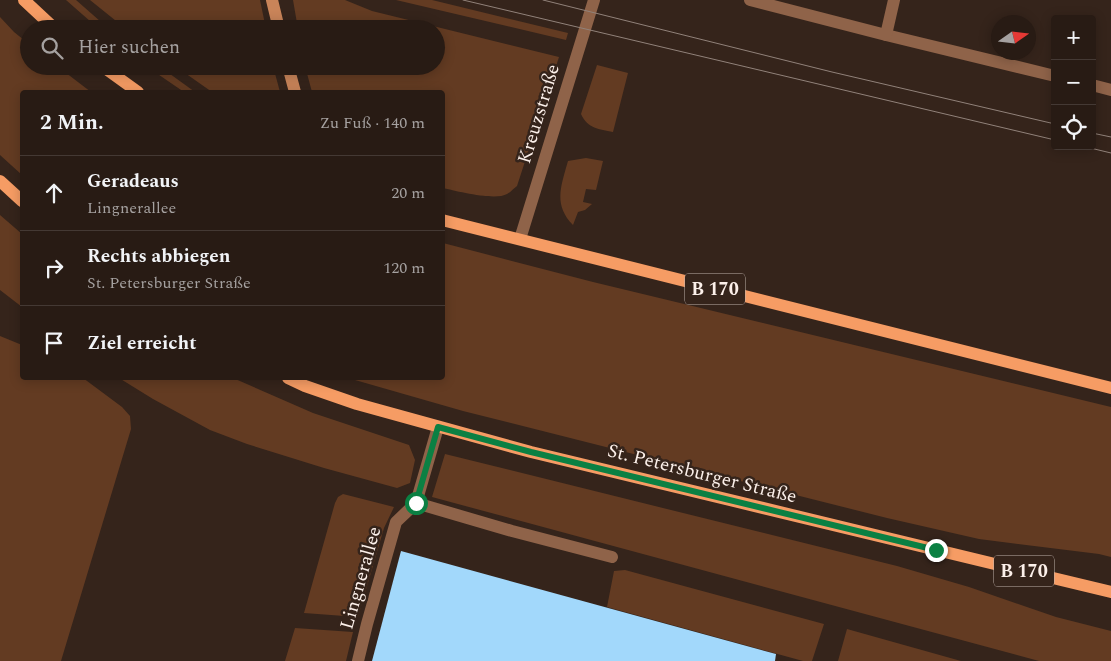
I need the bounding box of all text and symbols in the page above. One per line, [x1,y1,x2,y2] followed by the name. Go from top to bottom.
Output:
[991,15,1036,60] north arrow
[1051,15,1096,150] map controls
[1051,15,1096,60] button: +
[20,20,445,75] search box
[78,33,180,62] text: Hier suchen
[38,34,66,62] icon: search
[1051,60,1096,105] button: −
[510,61,568,167] street label: Kreuzstraße
[1051,105,1096,150] button: locate
[40,107,104,139] text: 2 Min.
[320,111,425,135] text: Zu Fuß · 140 m
[87,167,179,196] text: Geradeaus
[40,179,68,207] icon: ahead
[391,181,425,205] text: 20 m
[87,196,176,220] text: Lingnerallee
[87,242,231,271] text: Rechts abbiegen
[40,254,68,282] icon: right
[383,256,425,280] text: 120 m
[87,271,251,295] text: St. Petersburger Straße
[685,274,745,304] road number: B 170
[40,329,68,357] icon: arrive
[87,329,197,358] text: Ziel erreicht
[604,436,800,512] street label: St. Petersburger Straße
[405,492,428,515] route start
[332,523,390,633] street label: Lingnerallee
[925,539,948,562] route end
[994,556,1054,586] road number: B 170

